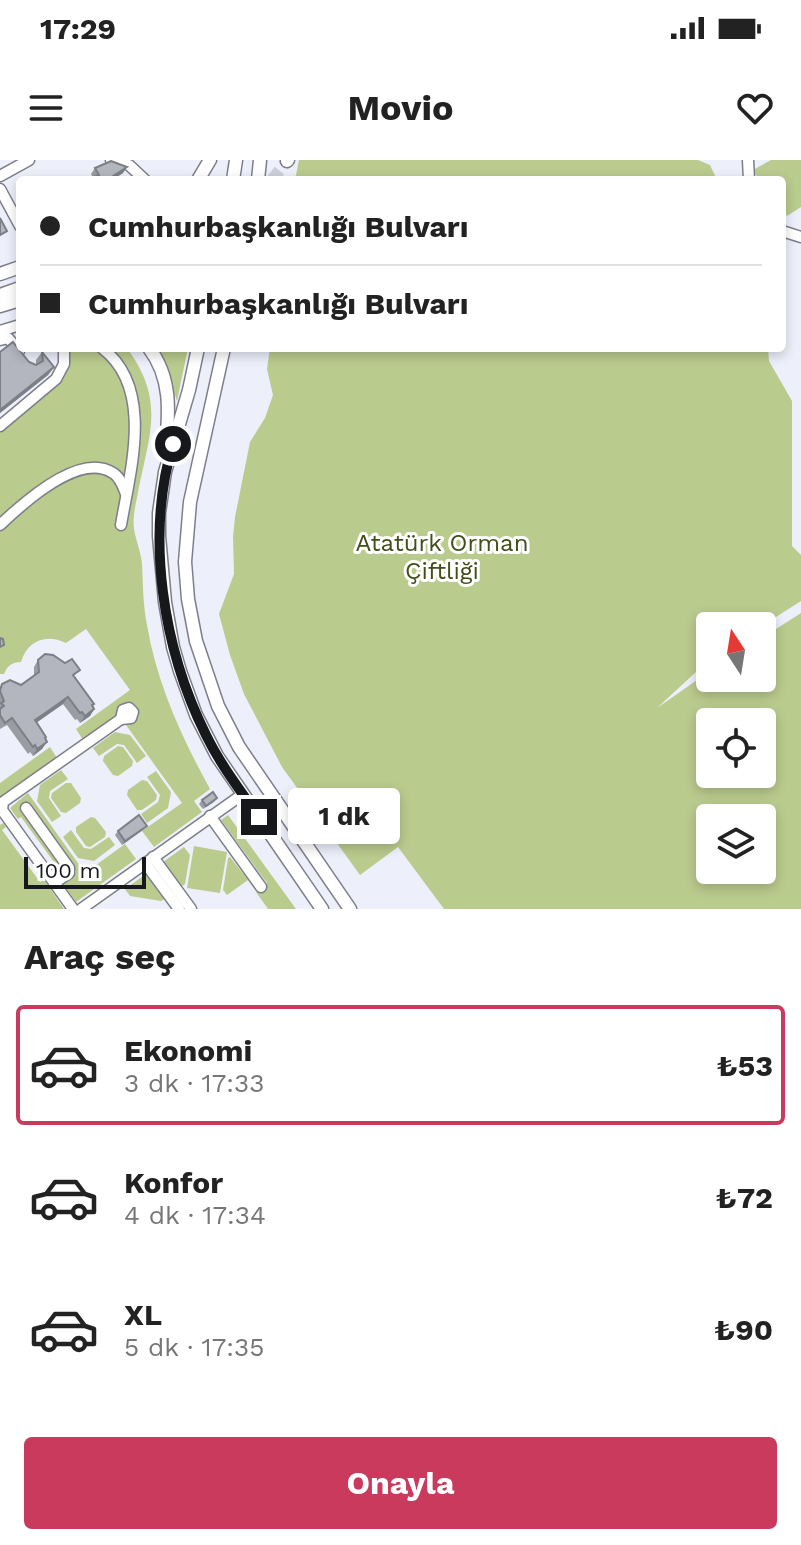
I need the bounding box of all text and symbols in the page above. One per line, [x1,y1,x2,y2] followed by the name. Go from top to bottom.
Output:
[40,11,116,46] text: 17:29
[24,86,68,130] icon: menu
[733,86,777,130] icon: heart
[347,87,454,129] text: Movio
[88,209,468,244] text: Cumhurbaşkanlığı Bulvarı
[88,286,468,321] text: Cumhurbaşkanlığı Bulvarı
[155,426,191,462] route start
[355,529,529,585] park label: Atatürk Orman Çiftliği
[696,612,776,692] north arrow
[696,612,776,884] map controls
[696,708,776,788] button: locate
[287,789,399,845] callout: 1 dk
[241,799,277,835] route end
[318,801,370,831] text: 1 dk
[696,804,776,884] button: layers
[24,853,146,889] scale bar
[36,858,100,883] text: 100 m
[24,936,175,978] text: Araç seç
[28,1029,100,1101] icon: car
[124,1033,252,1068] text: Ekonomi
[716,1048,773,1083] text: ₺53
[124,1068,264,1098] text: 3 dk · 17:33
[28,1161,100,1233] icon: car
[124,1165,223,1200] text: Konfor
[716,1180,773,1215] text: ₺72
[124,1200,266,1230] text: 4 dk · 17:34
[28,1293,100,1365] icon: car
[124,1297,162,1332] text: XL
[714,1312,773,1347] text: ₺90
[124,1332,264,1362] text: 5 dk · 17:35
[24,1437,777,1529] button: Onayla

